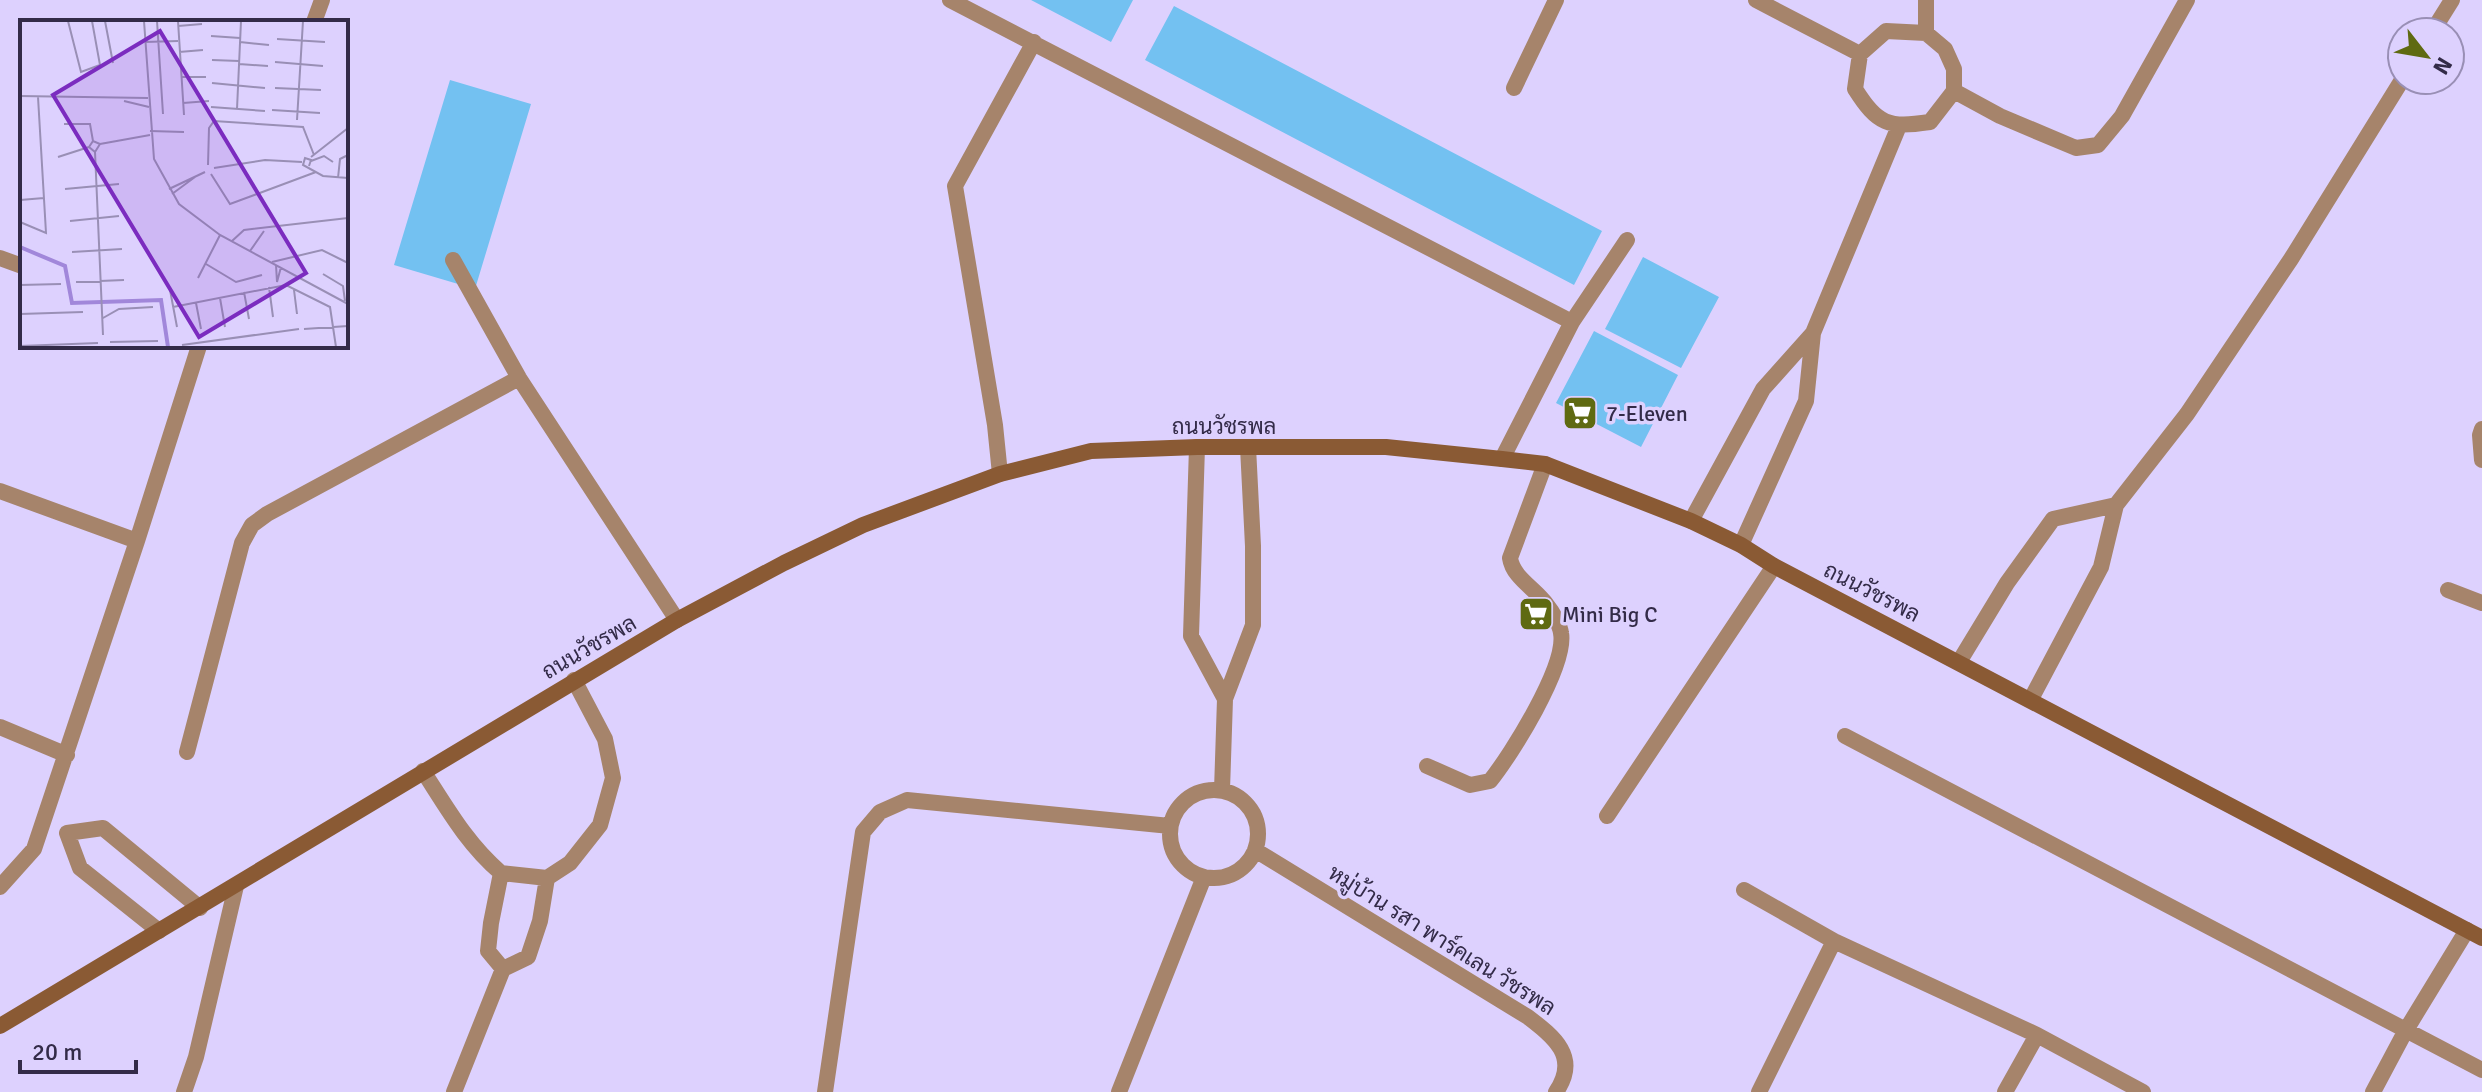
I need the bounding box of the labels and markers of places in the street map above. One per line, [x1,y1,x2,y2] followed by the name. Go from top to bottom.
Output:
[1561,394,1599,432] supermarket icon: 7-Eleven
[1606,400,1688,427] place label: 7-Eleven
[1517,595,1555,633] supermarket icon: Mini Big C
[1562,601,1658,628] place label: Mini Big C

